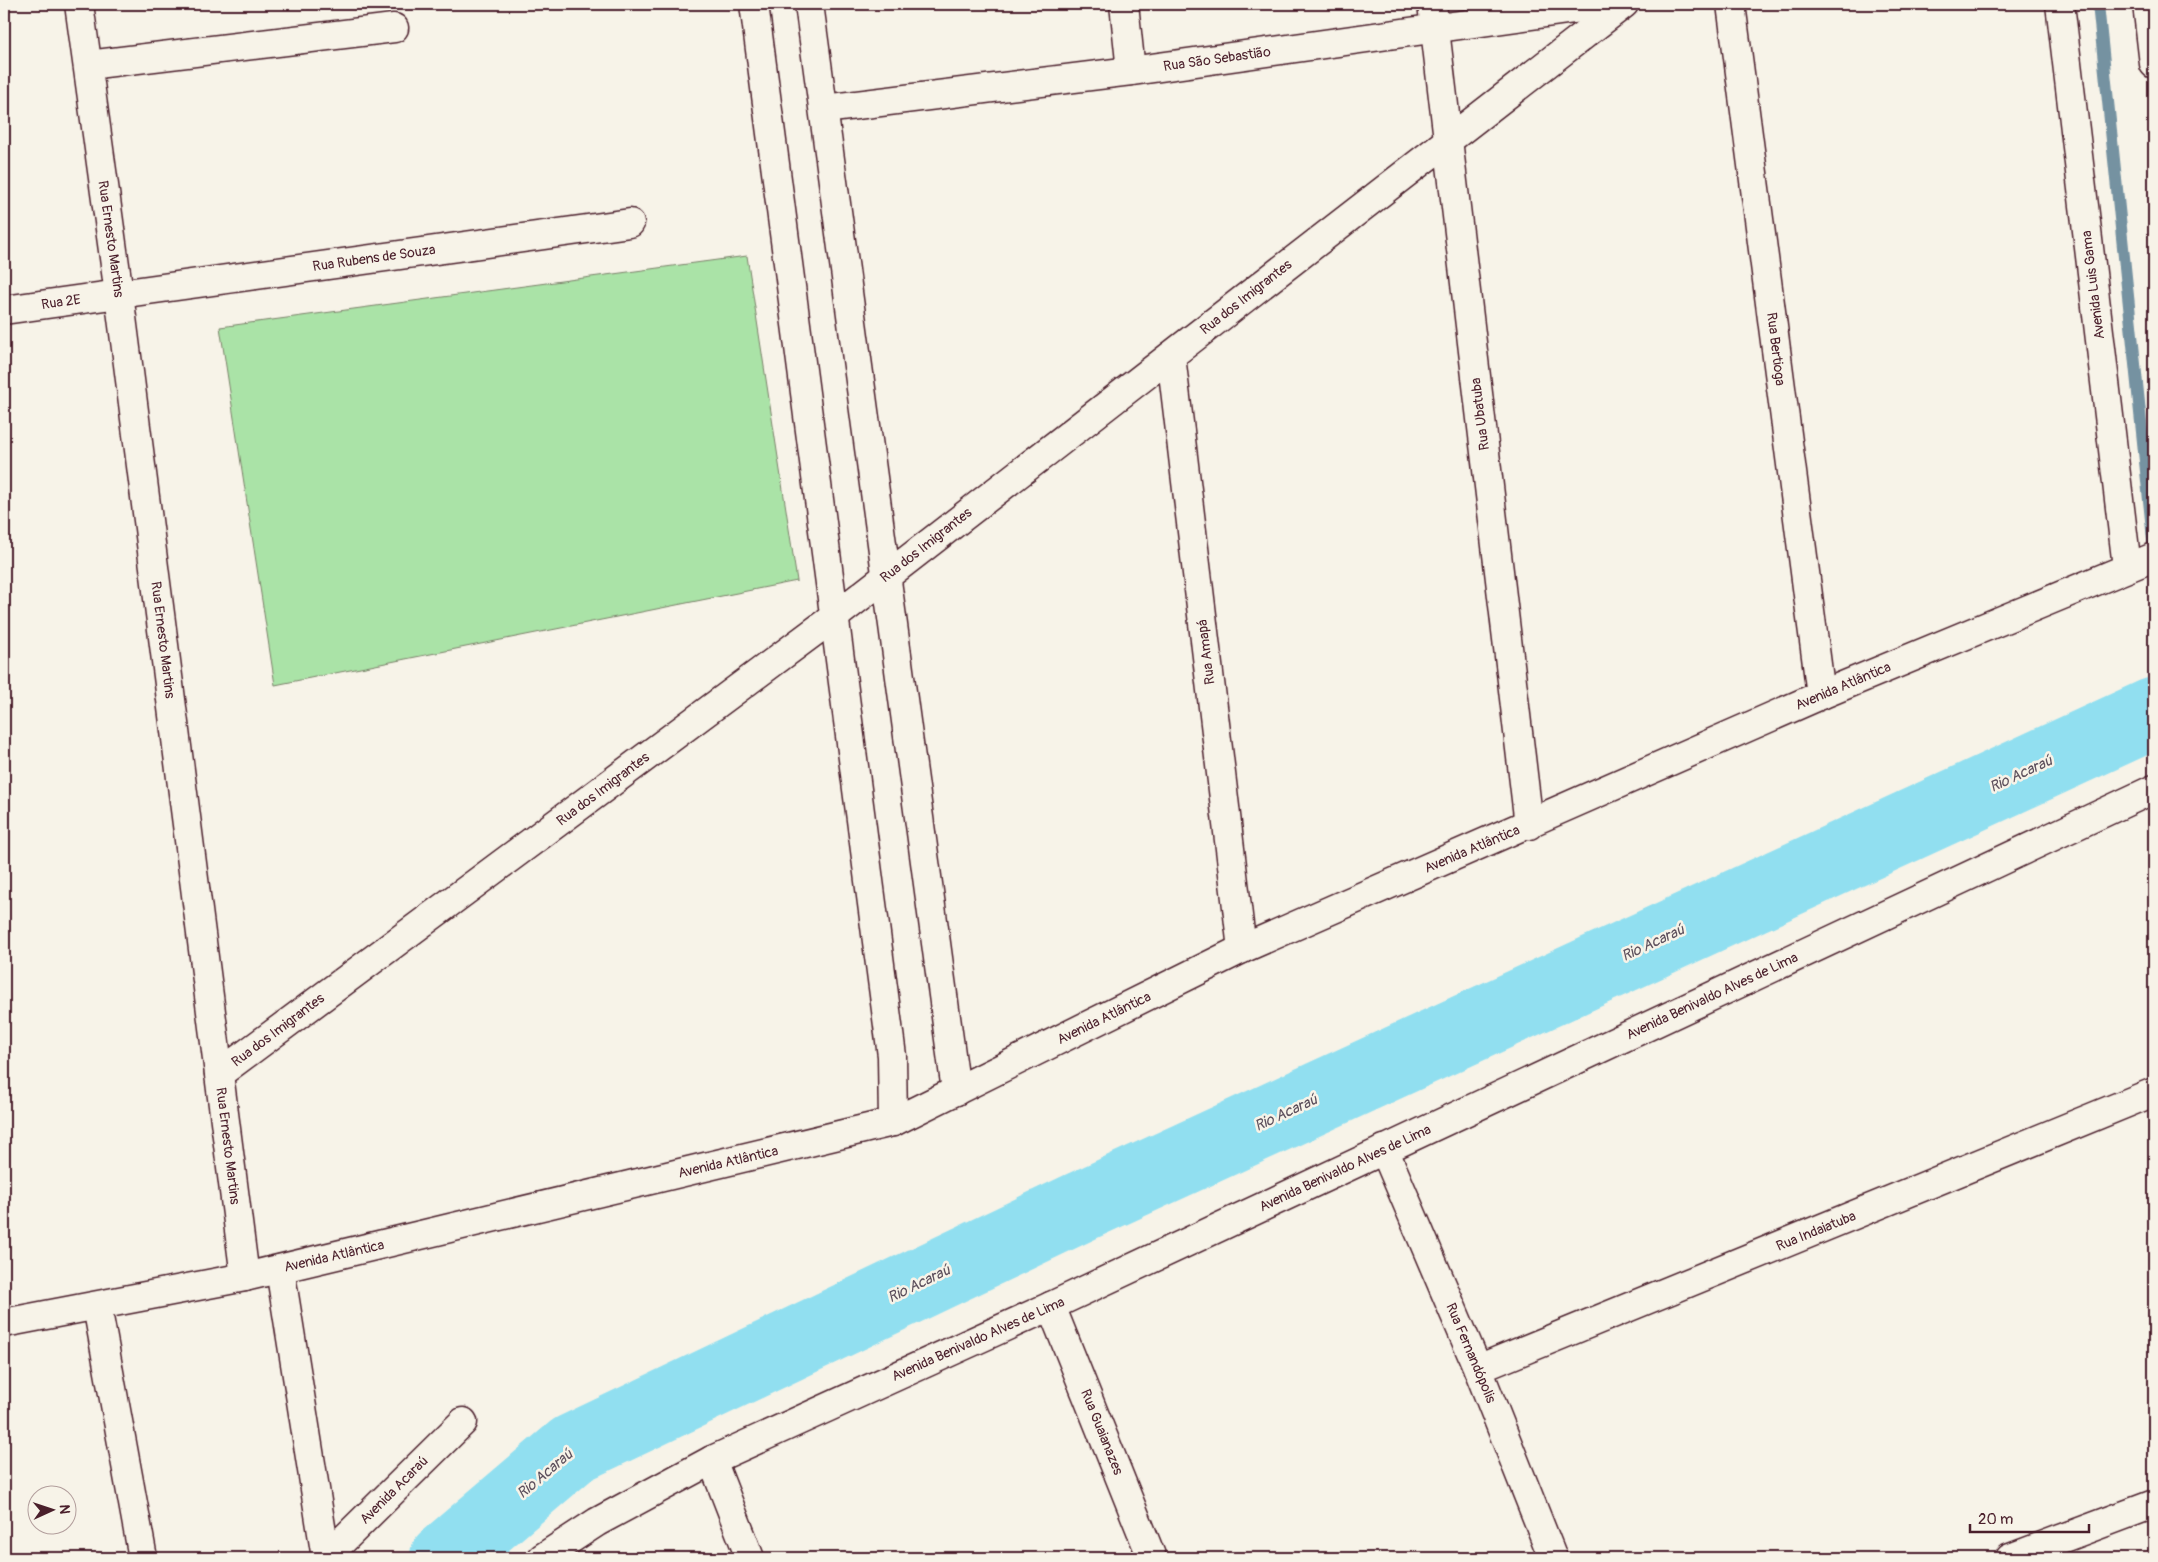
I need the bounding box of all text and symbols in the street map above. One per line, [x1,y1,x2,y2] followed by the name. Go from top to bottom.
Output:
[1162,43,1272,75] street label: Rua São Sebastião
[94,180,128,299] street label: Rua Ernesto Martins
[2078,230,2108,340] street label: Avenida Luis Gama
[312,241,436,275] street label: Rua Rubens de Souza
[1197,255,1296,338] street label: Rua dos Imigrantes
[40,291,82,313] street label: Rua 2E
[1763,311,1789,387] street label: Rua Bertioga
[1467,377,1493,451] street label: Rua Ubatuba
[877,503,976,586] street label: Rua dos Imigrantes
[147,581,179,700] street label: Rua Ernesto Martins
[1194,618,1218,686] street label: Rua Amapá
[1793,658,1893,714] street label: Avenida Atlântica
[553,748,653,829] street label: Rua dos Imigrantes
[1987,751,2057,797] water label: Rio Acaraú
[1422,821,1522,877] street label: Avenida Atlântica
[1619,920,1689,966] water label: Rio Acaraú
[1623,949,1801,1043] street label: Avenida Benivaldo Alves de Lima
[1054,988,1154,1048] street label: Avenida Atlântica
[228,989,328,1070] street label: Rua dos Imigrantes
[212,1087,244,1206] street label: Rua Ernesto Martins
[1252,1090,1322,1136] water label: Rio Acaraú
[1256,1121,1434,1215] street label: Avenida Benivaldo Alves de Lima
[676,1142,780,1182] street label: Avenida Atlântica
[1774,1207,1858,1255] street label: Rua Indaiatuba
[282,1236,386,1276] street label: Avenida Atlântica
[885,1260,954,1307] water label: Rio Acaraú
[889,1293,1067,1385] street label: Avenida Benivaldo Alves de Lima
[1442,1300,1500,1406] street label: Rua Fernandópolis
[1077,1387,1127,1478] street label: Rua Guaianazes
[513,1444,578,1503] water label: Rio Acaraú
[356,1452,432,1528] street label: Avenida Acaraú
[28,1484,78,1534] north arrow
[1970,1502,2089,1534] scale bar
[56,1504,73,1515] text: N
[1978,1510,2013,1529] text: 20 m

